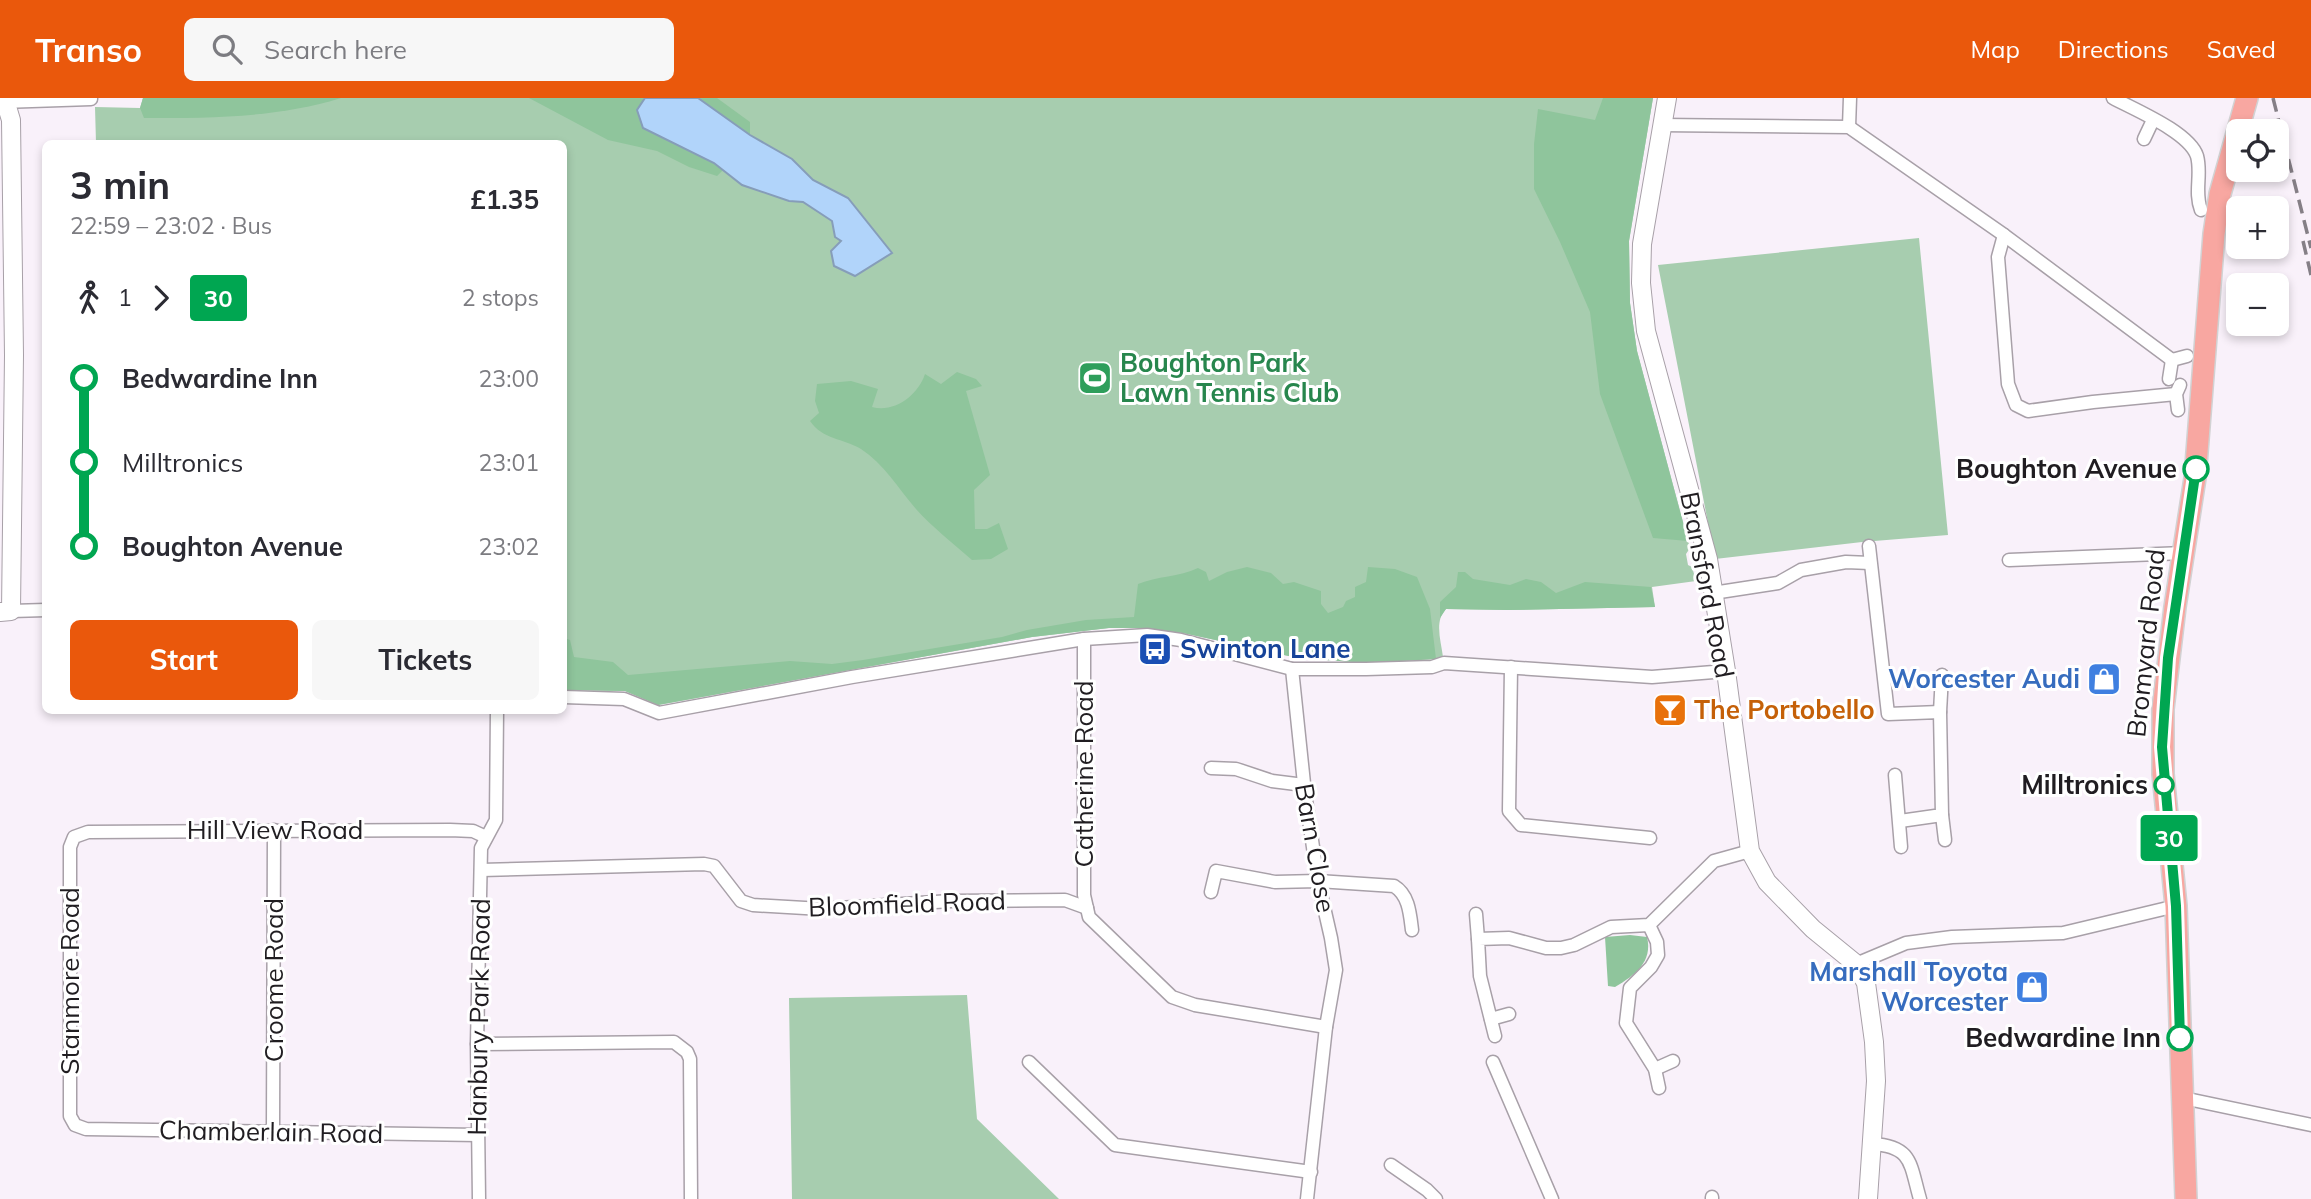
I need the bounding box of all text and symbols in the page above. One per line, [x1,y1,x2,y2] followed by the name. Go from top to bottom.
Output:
[184,18,674,81] search box
[35,29,142,70] text: Transo
[208,30,246,68] icon: search
[264,33,407,66] text: Search here
[1970,34,2020,64] text: Map
[2058,34,2169,64] text: Directions
[2207,34,2276,64] text: Saved
[2226,119,2289,336] map controls
[2226,119,2289,182] button: locate
[70,161,170,209] text: 3 min
[470,183,539,216] text: £1.35
[2226,196,2289,259] button: +
[70,211,272,240] text: 22:59 – 23:02 · Bus
[2226,273,2289,336] button: −
[70,279,108,317] icon: walk
[142,279,180,317] icon: forward
[118,283,132,312] text: 1
[204,283,233,313] text: 30
[462,283,539,312] text: 2 stops
[1120,346,1339,409] place label: Boughton Park Lawn Tennis Club
[1076,359,1114,397] sports icon: Boughton Park Lawn Tennis Club
[122,362,318,395] text: Bedwardine Inn
[479,364,539,393] text: 23:00
[122,446,243,479] text: Milltronics
[479,448,539,477] text: 23:01
[1956,452,2177,485] place label: Boughton Avenue
[2183,456,2209,482] marker: Boughton Avenue
[1673,489,1742,681] street label: Bransford Road
[122,530,343,563] text: Boughton Avenue
[479,532,539,561] text: 23:02
[2119,547,2172,739] street label: Bromyard Road
[70,620,298,700] button: Start
[312,620,539,700] button: Tickets
[1136,630,1174,668] bus stop icon: Swinton Lane
[1180,632,1351,665] place label: Swinton Lane
[2085,660,2123,698] shop icon: Worcester Audi
[1888,662,2080,695] place label: Worcester Audi
[1067,681,1100,867] street label: Catherine Road
[1651,691,1689,729] bar icon: The Portobello
[1694,693,1875,726] place label: The Portobello
[2021,768,2148,801] place label: Milltronics
[2154,775,2174,795] marker: Milltronics
[1288,781,1343,915] street label: Barn Close
[187,813,363,846] street label: Hill View Road
[2138,815,2200,861] line badge: 30
[2155,823,2183,853] text: 30
[808,884,1006,923] street label: Bloomfield Road
[53,887,86,1075] street label: Stanmore Road
[257,898,290,1062] street label: Croome Road
[460,898,497,1136] street label: Hanbury Park Road
[1809,955,2009,1018] place label: Marshall Toyota Worcester
[2013,968,2051,1006] shop icon: Marshall Toyota Worcester
[1965,1021,2161,1054] place label: Bedwardine Inn
[2167,1025,2193,1051] marker: Bedwardine Inn
[159,1113,383,1150] street label: Chamberlain Road

